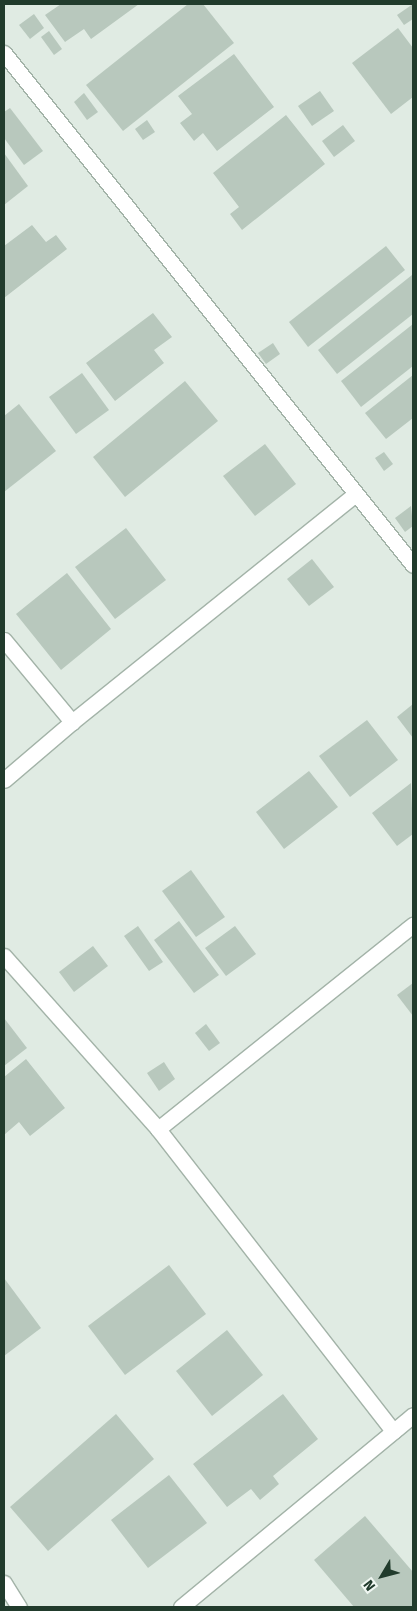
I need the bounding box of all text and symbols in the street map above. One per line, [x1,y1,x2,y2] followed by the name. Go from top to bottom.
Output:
[357,1551,407,1601] north arrow
[360,1577,379,1594] text: N

